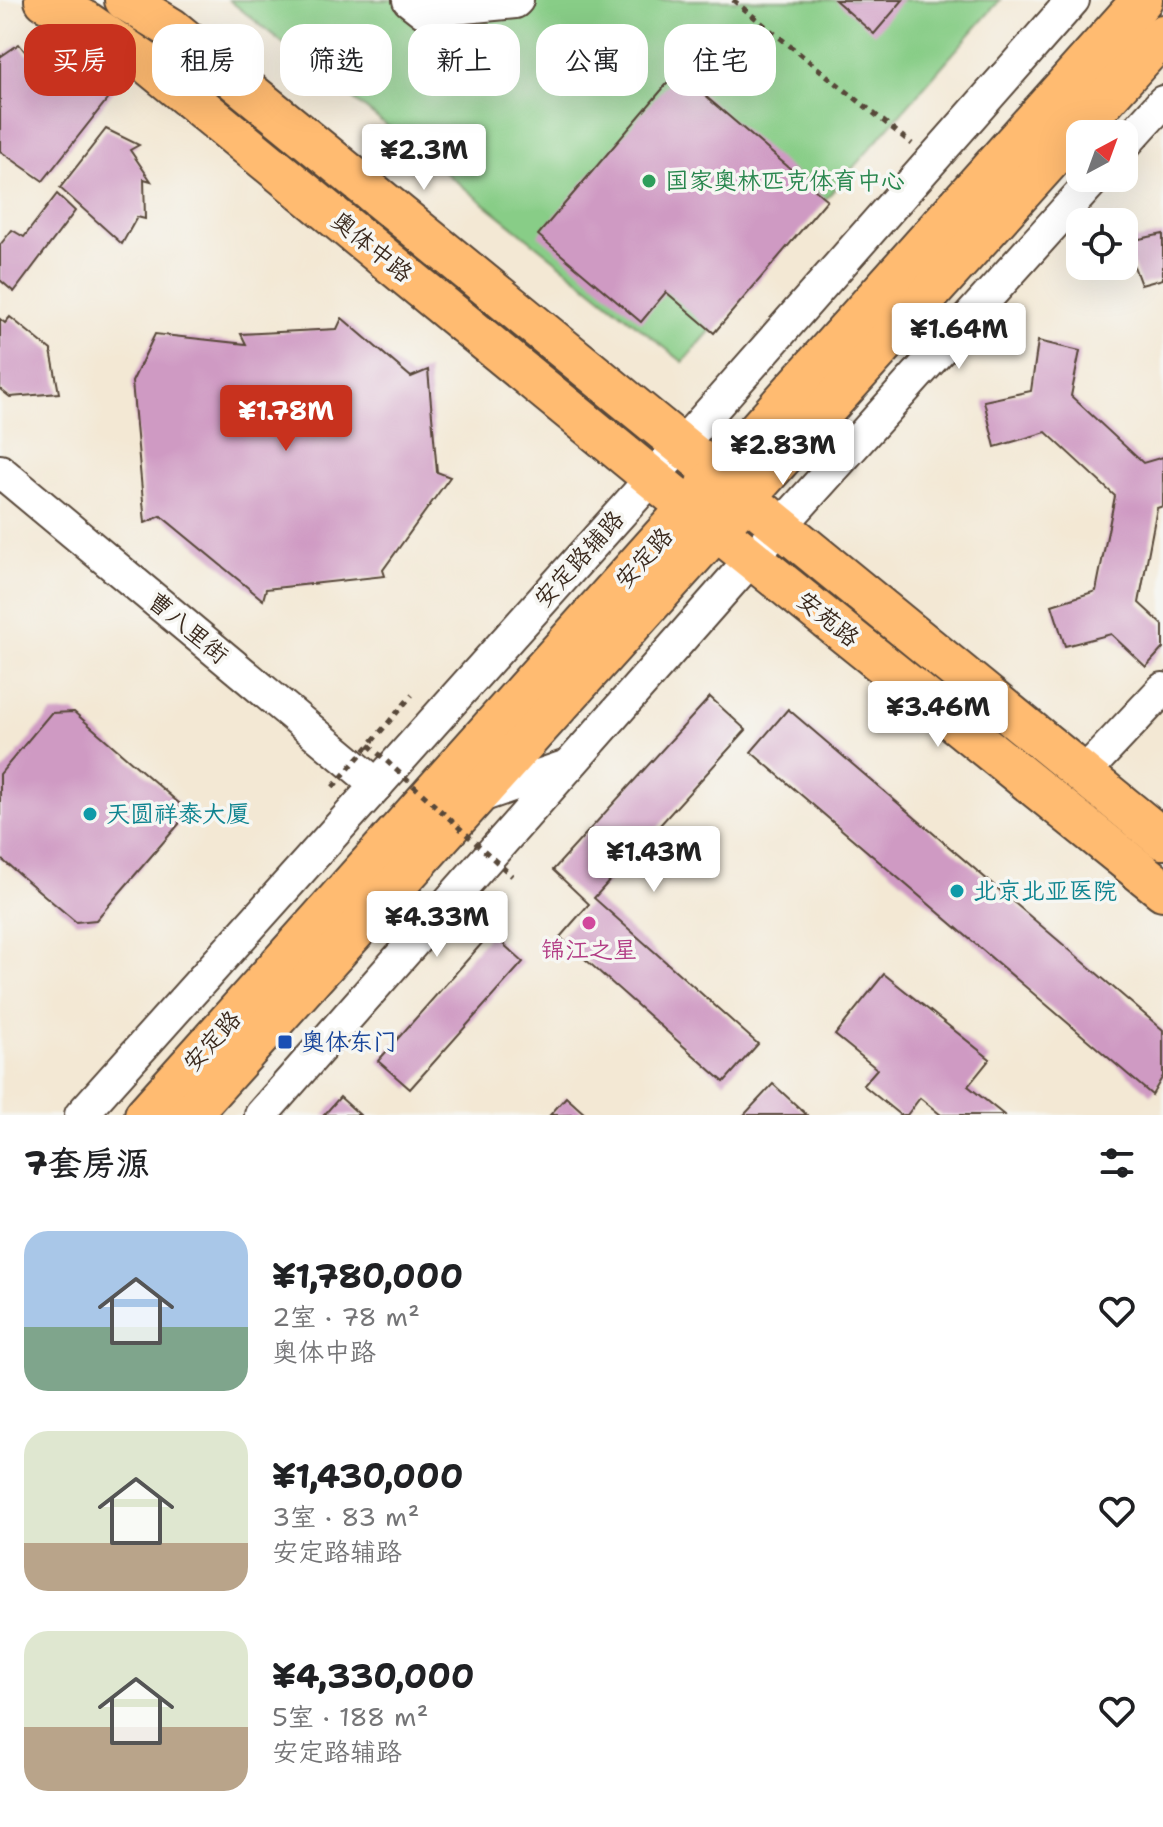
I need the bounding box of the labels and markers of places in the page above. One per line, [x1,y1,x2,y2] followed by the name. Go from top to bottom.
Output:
[368,124,480,192] pin: ¥2.3M
[665,165,905,197] place label: 国家奥林匹克体育中心
[640,172,658,190] marker: 国家奥林匹克体育中心
[894,303,1024,371] pin: ¥1.64M
[221,385,351,453] pin: ¥1.78M
[718,419,848,487] pin: ¥2.83M
[873,681,1003,749] pin: ¥3.46M
[106,798,250,830] place label: 天圆祥泰大厦
[81,805,99,823] marker: 天圆祥泰大厦
[589,826,719,894] pin: ¥1.43M
[973,875,1117,907] place label: 北京北亚医院
[948,882,966,900] marker: 北京北亚医院
[372,891,502,959] pin: ¥4.33M
[580,914,598,932] marker: 锦江之星
[541,934,637,966] place label: 锦江之星
[301,1026,397,1058] place label: 奥体东门
[276,1033,294,1051] marker: 奥体东门

